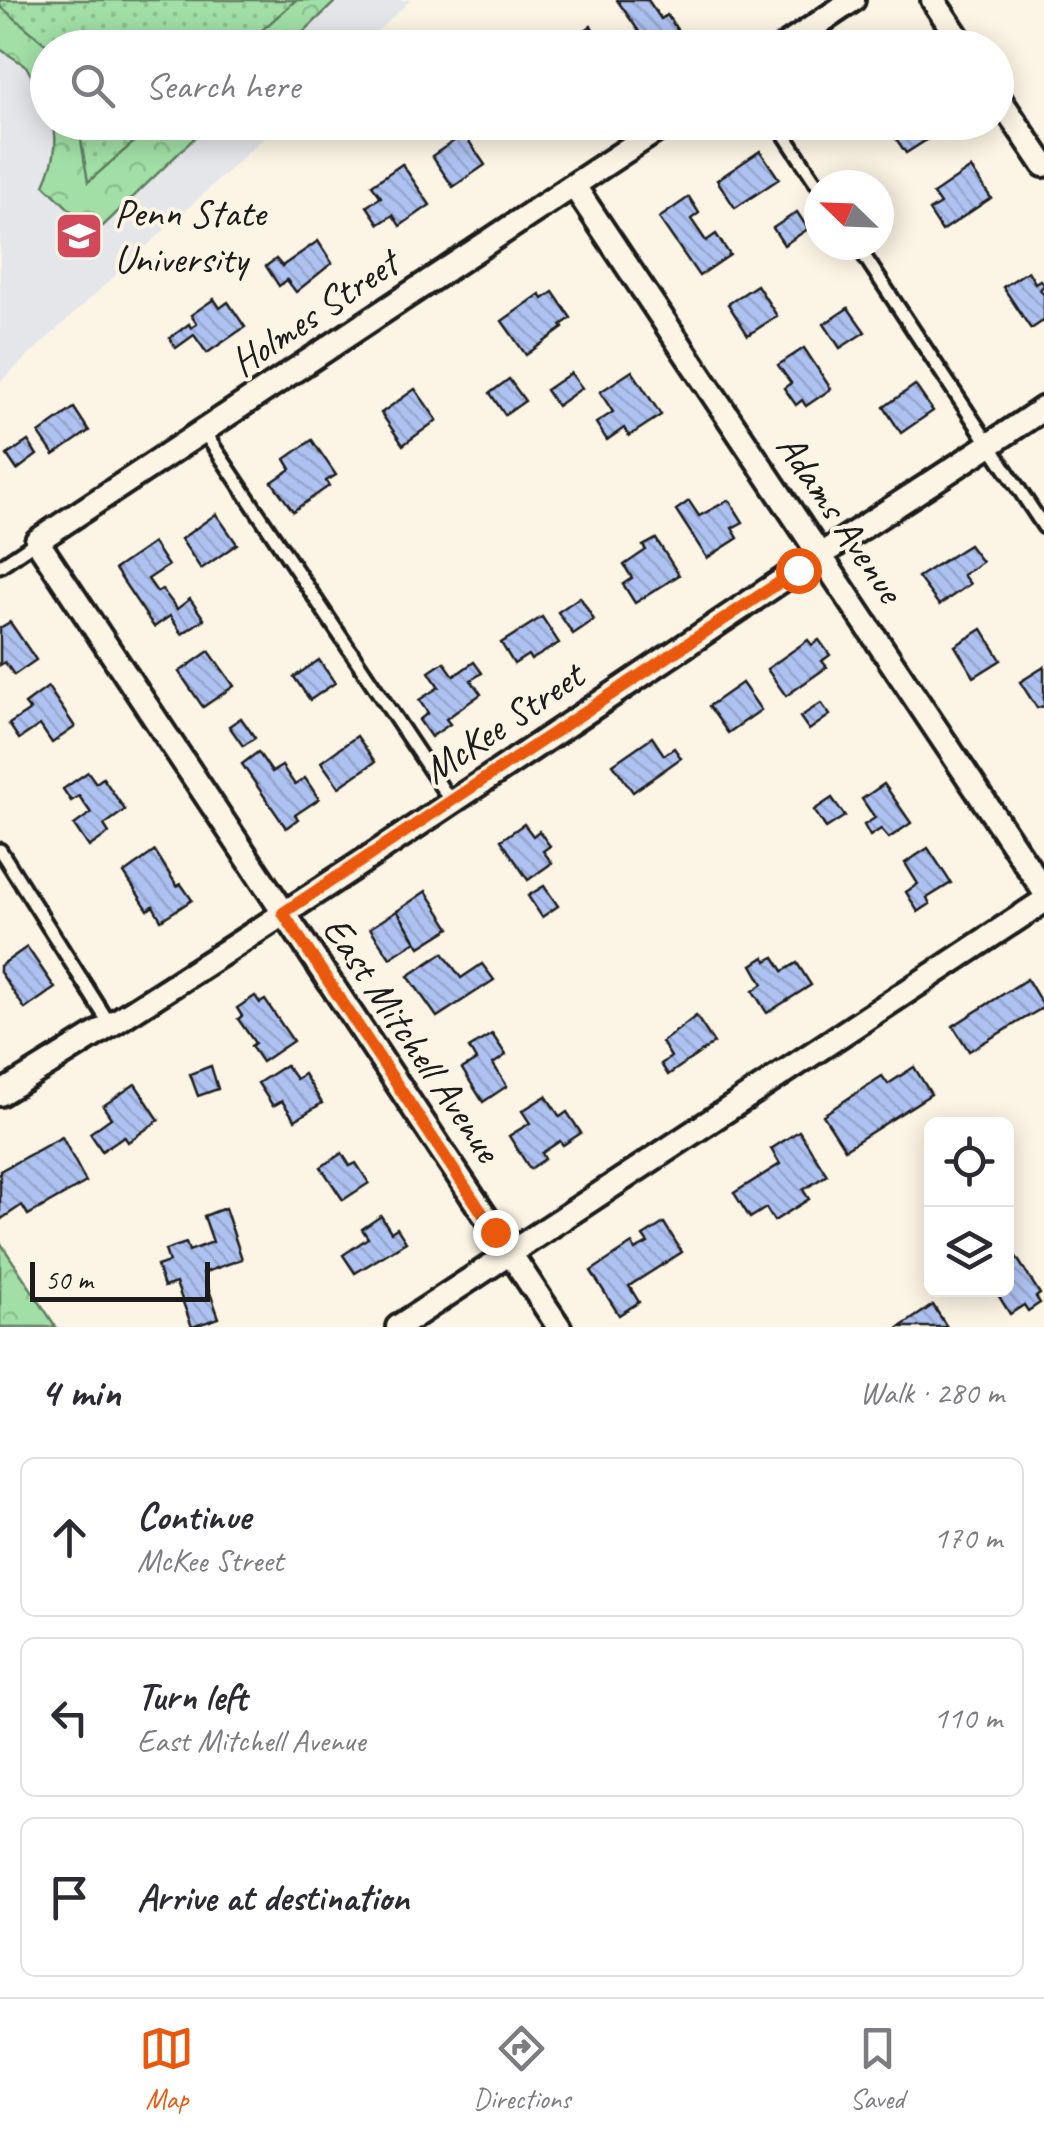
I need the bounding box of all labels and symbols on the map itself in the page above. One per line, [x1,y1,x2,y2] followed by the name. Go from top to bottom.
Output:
[804,170,894,260] north arrow
[114,188,268,284] place label: Penn State University
[53,210,105,262] school or university icon: Penn State University
[221,236,412,387] street label: Holmes Street
[765,424,916,615] street label: Adams Avenue
[776,548,822,594] route start
[413,649,596,795] street label: McKee Street
[311,907,514,1174] street label: East Mitchell Avenue
[473,1210,519,1256] route end
[30,1257,210,1302] scale bar

